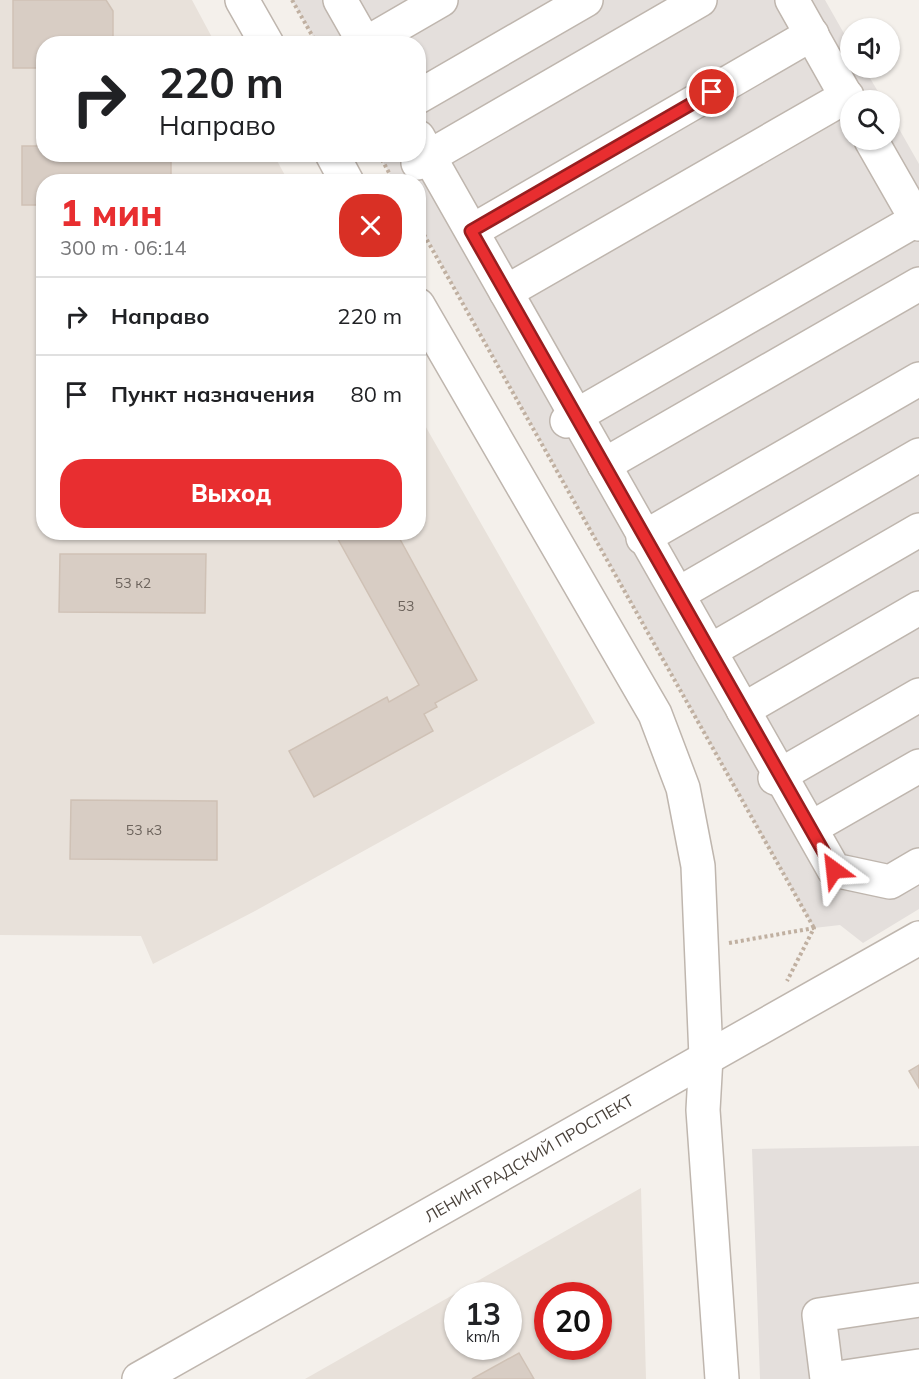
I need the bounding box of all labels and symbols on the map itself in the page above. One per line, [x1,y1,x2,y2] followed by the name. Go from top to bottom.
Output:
[686,66,737,117] pin
[115,574,151,592] house number: 53 к2
[398,597,414,615] house number: 53
[126,821,162,839] house number: 53 к3
[802,838,866,902] position arrow
[421,1090,637,1226] street label: ЛЕНИНГРАДСКИЙ ПРОСПЕКТ
[534,1282,612,1360] speed limit sign: 20

